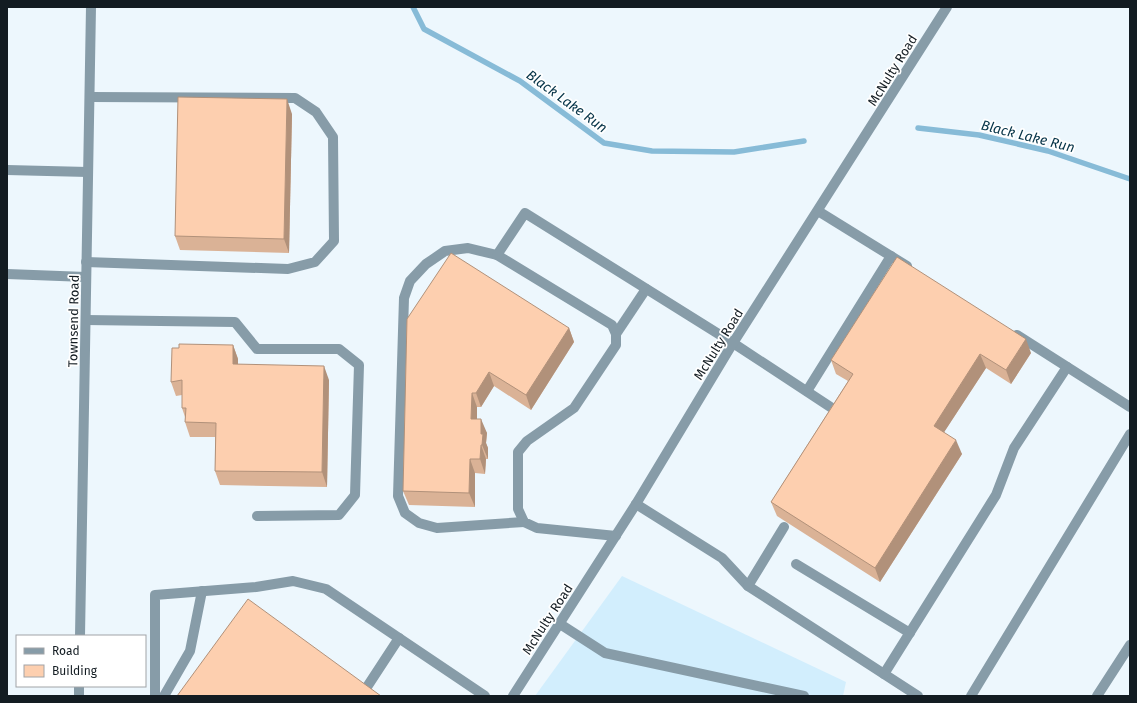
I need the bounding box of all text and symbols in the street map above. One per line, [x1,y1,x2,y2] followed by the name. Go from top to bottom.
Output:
[865,32,920,109] street label: McNulty Road
[523,66,610,136] water label: Black Lake Run
[979,117,1076,156] water label: Black Lake Run
[65,275,82,367] street label: Townsend Road
[691,306,746,383] street label: McNulty Road
[519,581,576,657] street label: McNulty Road
[16,635,146,687] legend
[52,644,80,658] text: Road
[52,664,98,678] text: Building

